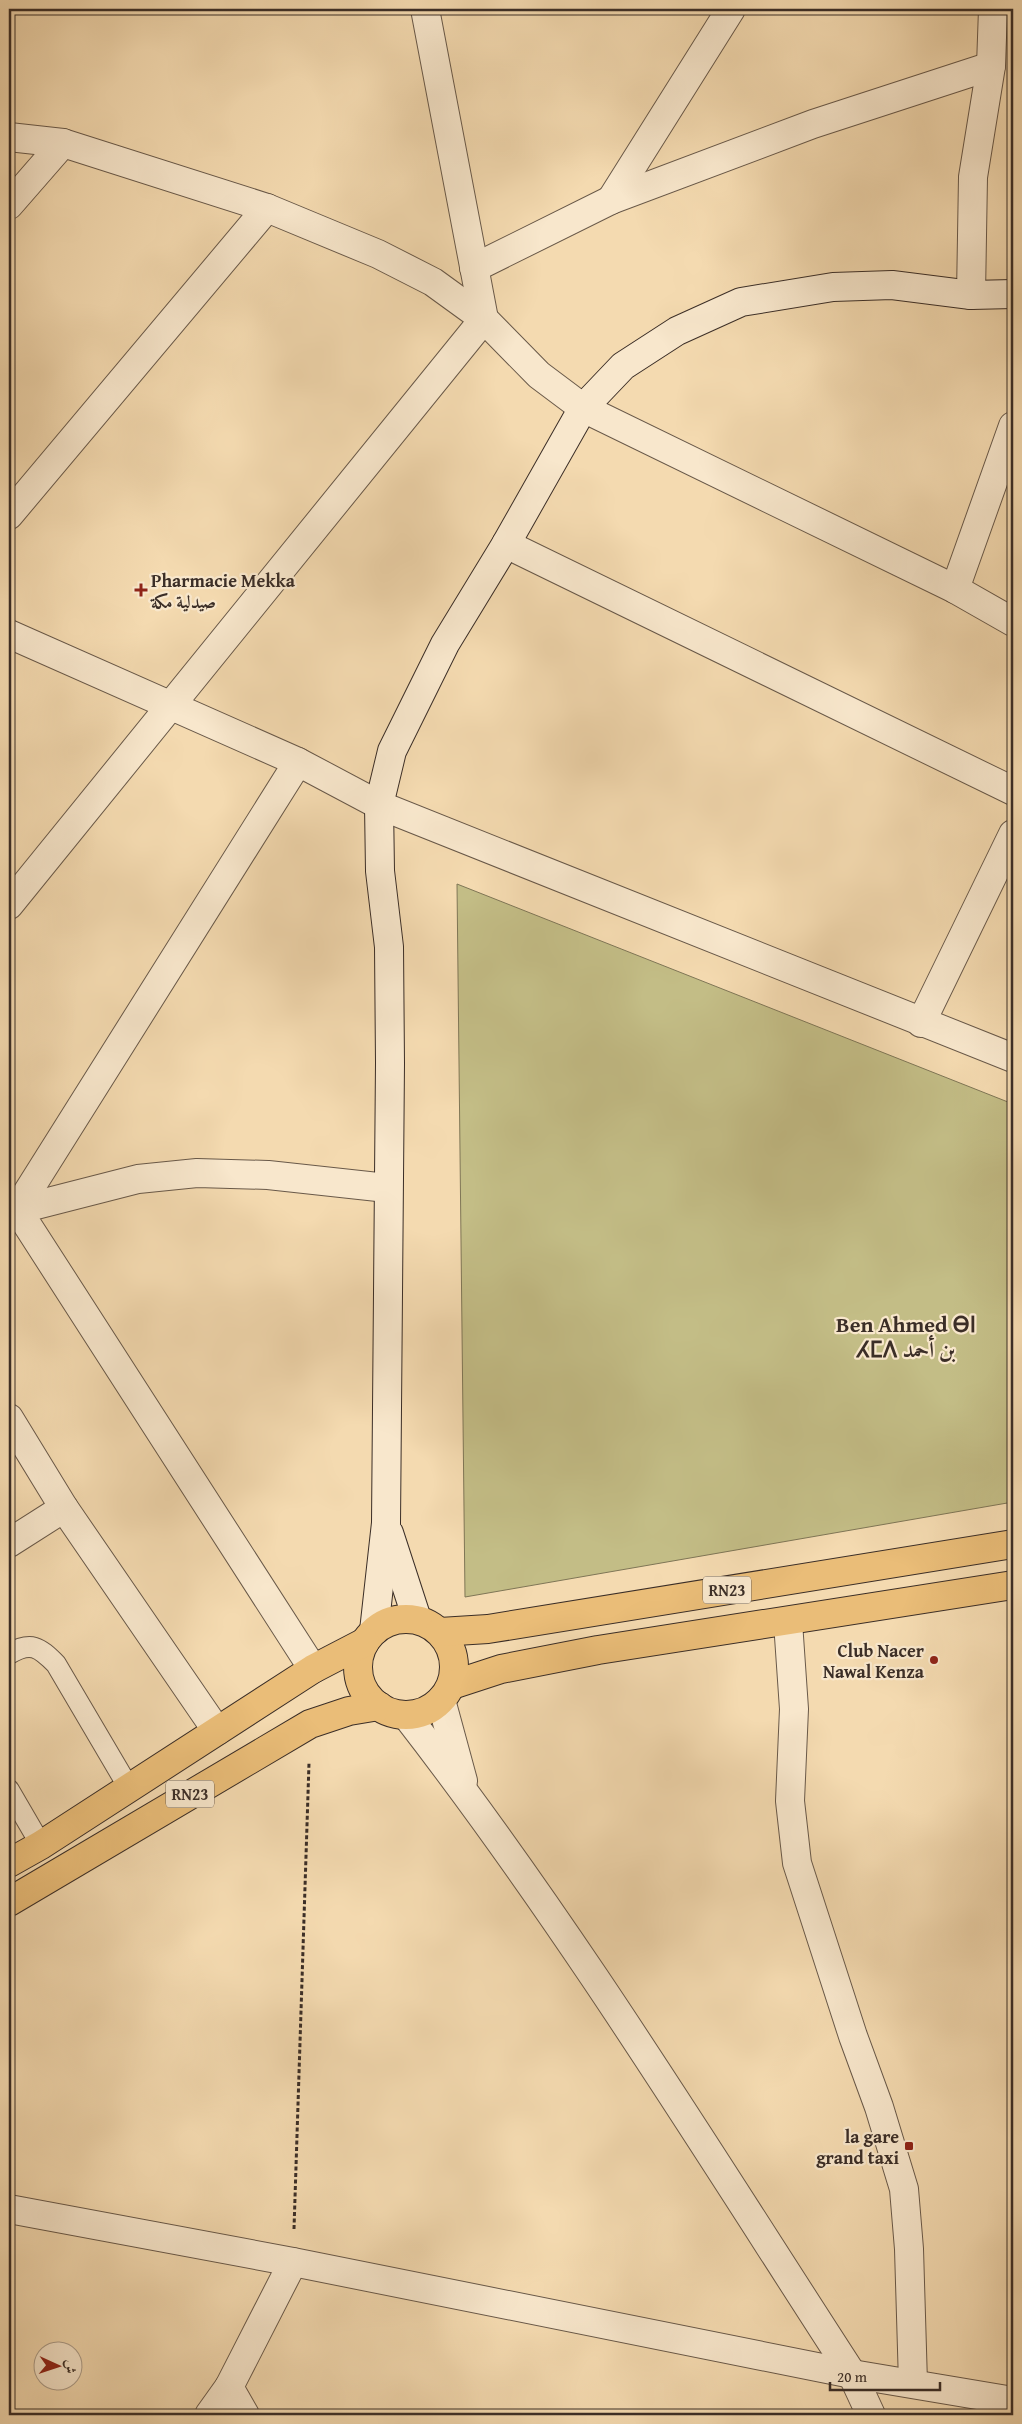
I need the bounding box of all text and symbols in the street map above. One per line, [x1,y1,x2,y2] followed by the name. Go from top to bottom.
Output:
[150,567,296,615] place label: Pharmacie Mekka صيدلية مكة
[135,584,147,596] marker: Pharmacie Mekka صيدلية مكة
[836,1308,976,1365] district label: Ben Ahmed ⴱⵏ ⵃⵎⴷ بن أحمد
[703,1576,751,1604] road number: RN23
[823,1637,925,1685] place label: Club Nacer Nawal Kenza
[928,1654,940,1666] marker: Club Nacer Nawal Kenza
[166,1780,214,1808] road number: RN23
[816,2123,899,2171] place label: la gare grand taxi
[903,2140,915,2152] marker: la gare grand taxi
[32,2342,82,2392] north arrow
[61,2359,81,2374] text: ش
[830,2359,940,2391] scale bar
[837,2366,868,2387] text: 20 m

